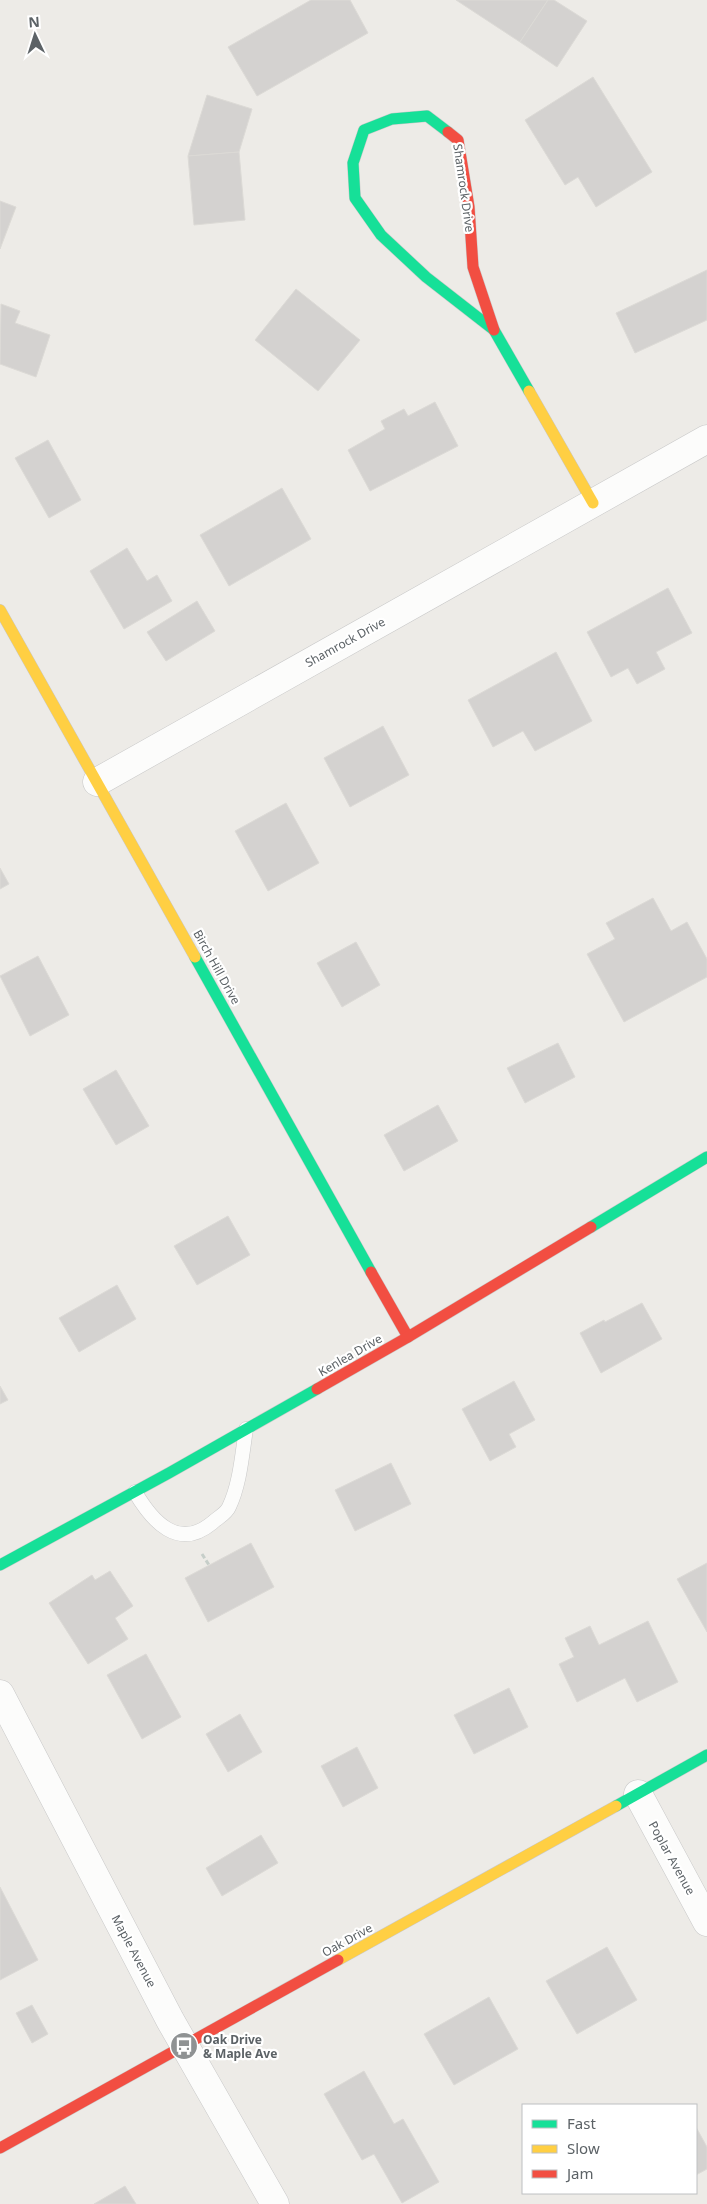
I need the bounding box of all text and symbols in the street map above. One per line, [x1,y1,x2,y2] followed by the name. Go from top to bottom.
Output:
[10,10,60,60] north arrow
[28,12,40,31] text: N
[449,143,479,233] street label: Shamrock Drive
[302,613,388,671] street label: Shamrock Drive
[189,927,245,1008] street label: Birch Hill Drive
[315,1330,385,1380] street label: Kenlea Drive
[645,1818,699,1898] street label: Poplar Avenue
[108,1912,160,1991] street label: Maple Avenue
[319,1919,376,1961] street label: Oak Drive
[169,2031,199,2061] bus stop icon: Oak Drive & Maple Ave
[203,2031,277,2062] place label: Oak Drive & Maple Ave
[522,2104,697,2194] legend
[567,2113,596,2133] text: Fast
[567,2138,600,2158] text: Slow
[565,2163,594,2183] text: Jam

